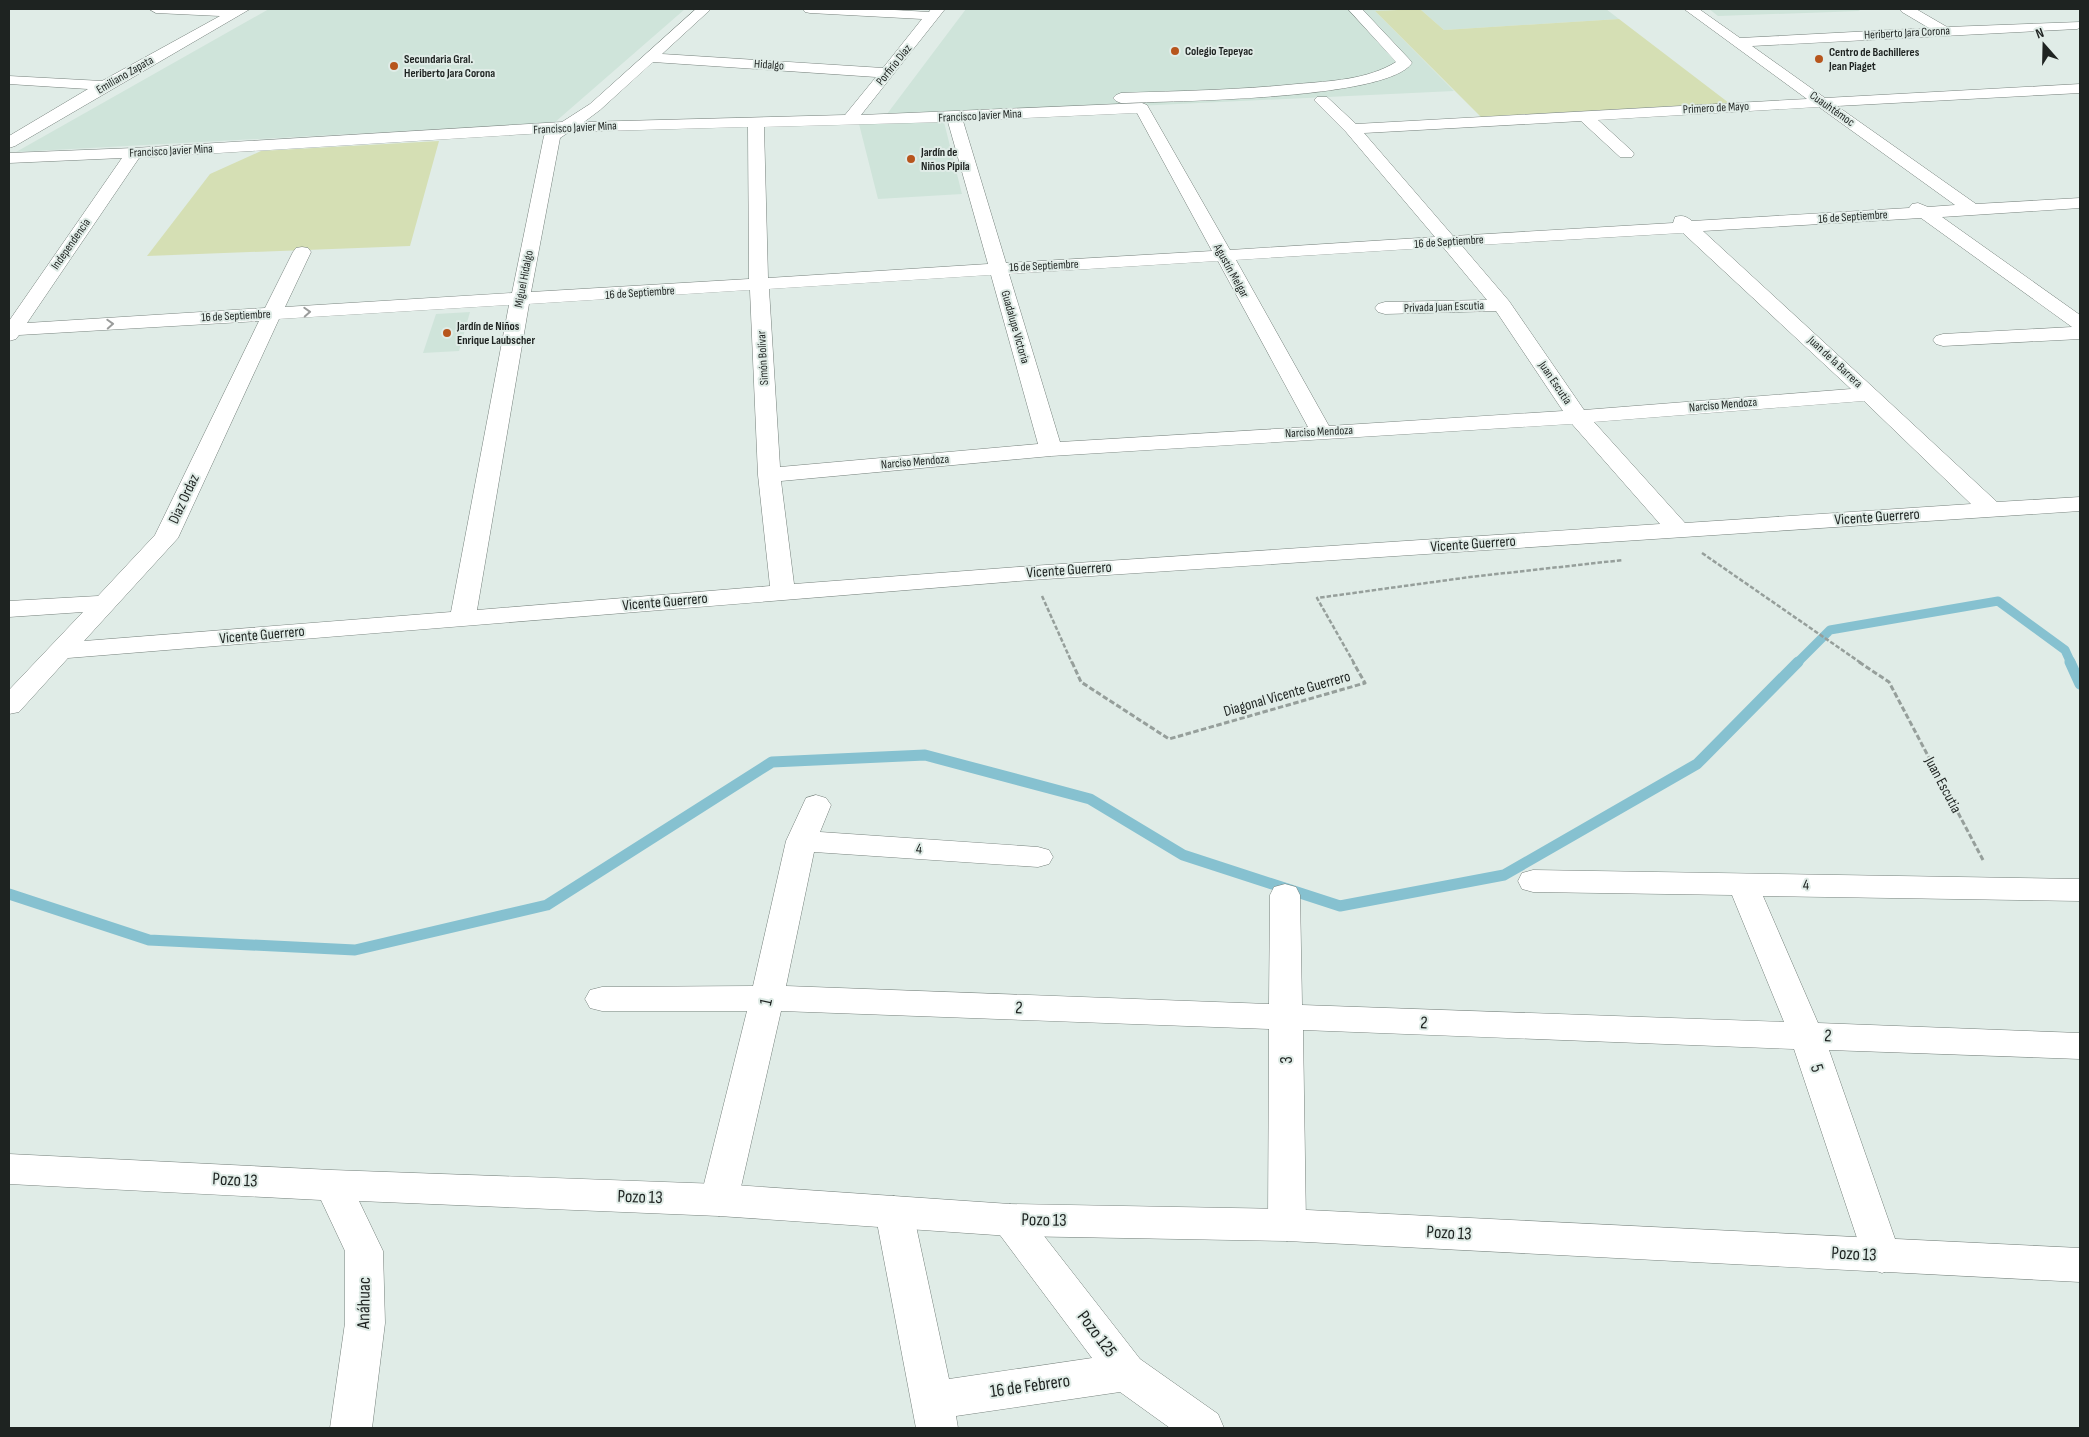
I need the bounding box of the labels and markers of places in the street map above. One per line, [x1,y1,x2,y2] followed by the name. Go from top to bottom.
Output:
[1185,44,1253,59] place label: Colegio Tepeyac
[1169,45,1181,57] marker: Colegio Tepeyac
[1828,45,1920,74] place label: Centro de Bachilleres Jean Piaget
[404,52,495,81] place label: Secundaria Gral. Heriberto Jara Corona
[1813,53,1825,65] marker: Centro de Bachilleres Jean Piaget
[388,60,400,72] marker: Secundaria Gral. Heriberto Jara Corona
[920,145,970,174] place label: Jardín de Niños Pípila
[905,153,917,165] marker: Jardín de Niños Pípila
[456,319,535,348] place label: Jardín de Niños Enrique Laubscher
[441,327,453,339] marker: Jardín de Niños Enrique Laubscher

